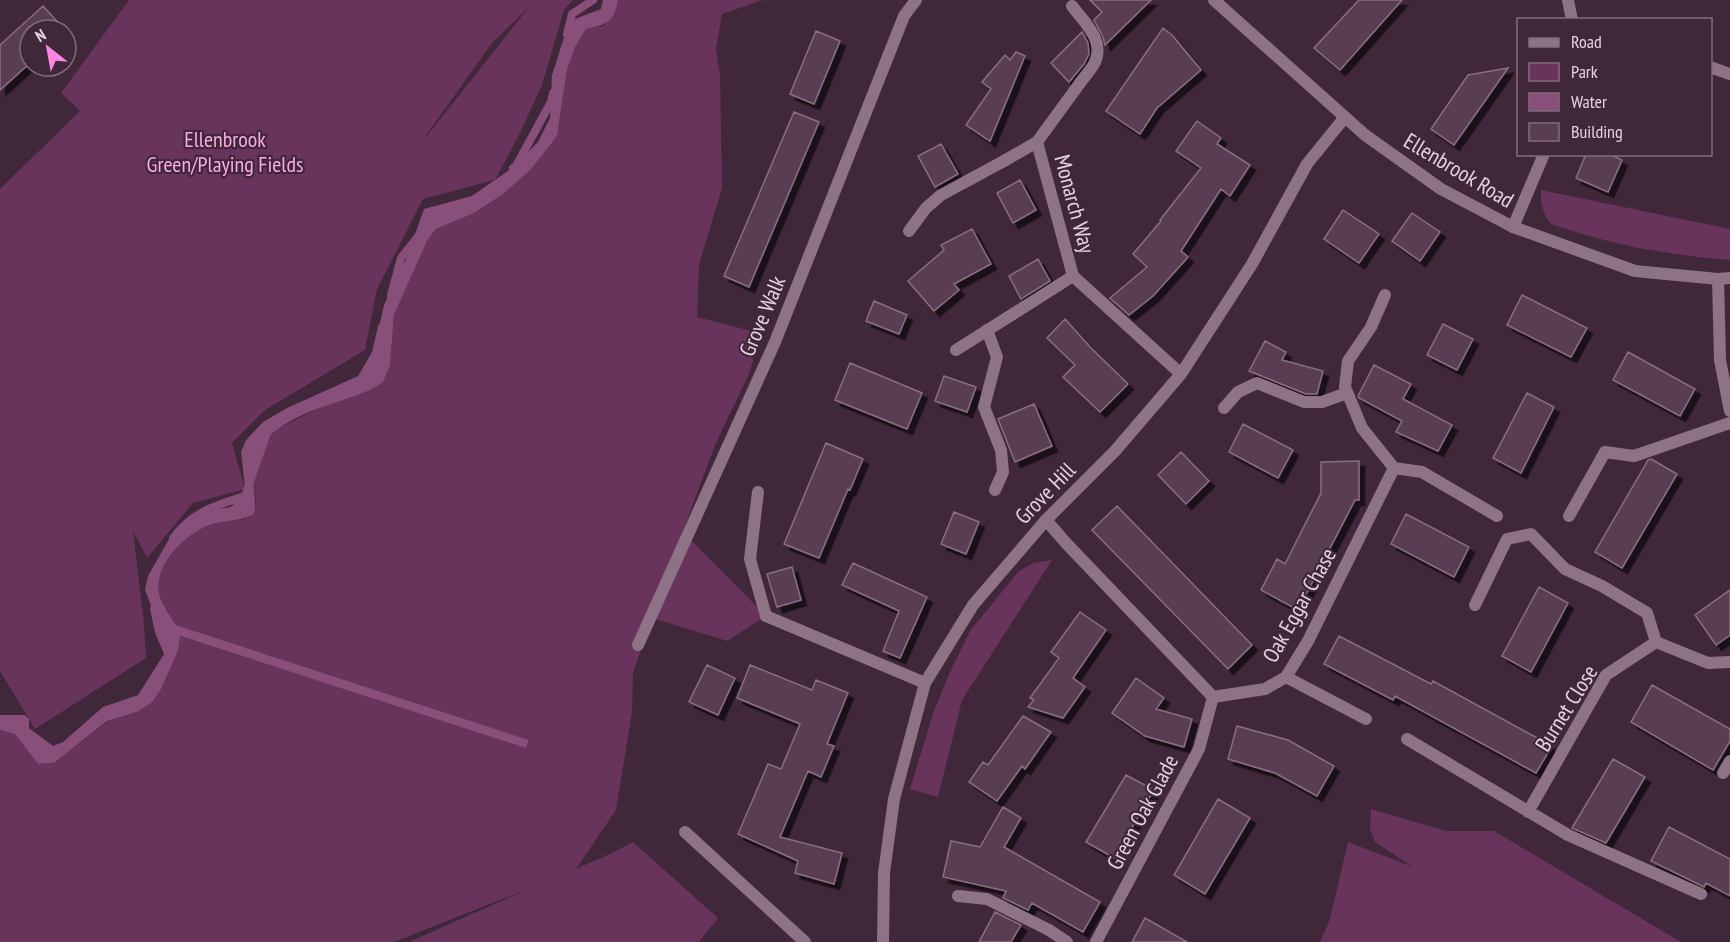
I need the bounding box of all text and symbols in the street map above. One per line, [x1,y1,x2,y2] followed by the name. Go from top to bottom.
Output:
[18,18,78,78] north arrow
[1517,18,1712,156] legend
[31,24,49,46] text: N
[1571,30,1602,53] text: Road
[1571,60,1598,83] text: Park
[1571,90,1607,113] text: Water
[1571,120,1623,143] text: Building
[147,125,303,178] park label: Ellenbrook Green/Playing Fields
[1399,126,1519,214] street label: Ellenbrook Road
[1048,152,1102,257] street label: Monarch Way
[733,271,792,360] street label: Grove Walk
[1009,456,1082,530] street label: Grove Hill
[1256,543,1342,667] street label: Oak Eggar Chase
[1529,660,1603,756] street label: Burnet Close
[1100,750,1184,874] street label: Green Oak Glade

